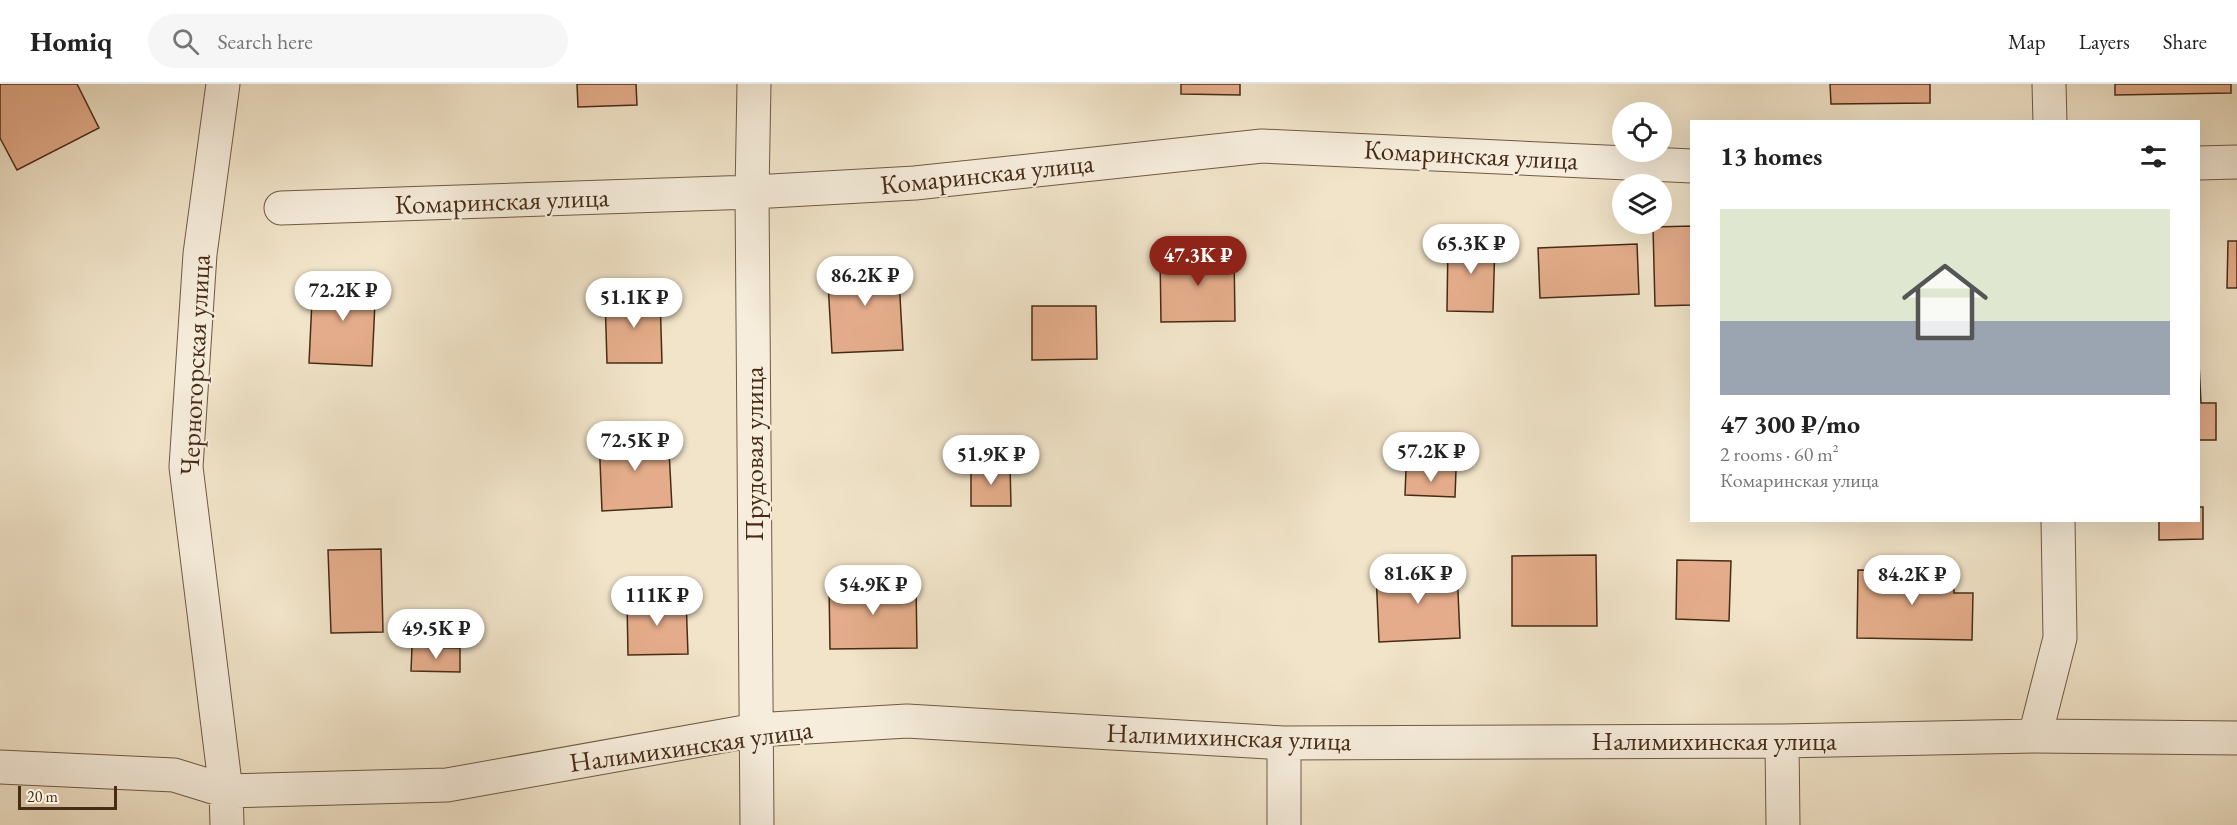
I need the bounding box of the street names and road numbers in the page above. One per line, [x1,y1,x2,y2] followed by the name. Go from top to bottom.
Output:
[1363,131,1579,178] street label: Комаринская улица
[878,145,1096,202] street label: Комаринская улица
[394,179,610,222] street label: Комаринская улица
[171,253,218,477] street label: Черногорская улица
[736,366,771,542] street label: Прудовая улица
[567,711,815,780] street label: Налимихинская улица
[1106,715,1352,758] street label: Налимихинская улица
[1591,723,1837,758] street label: Налимихинская улица

